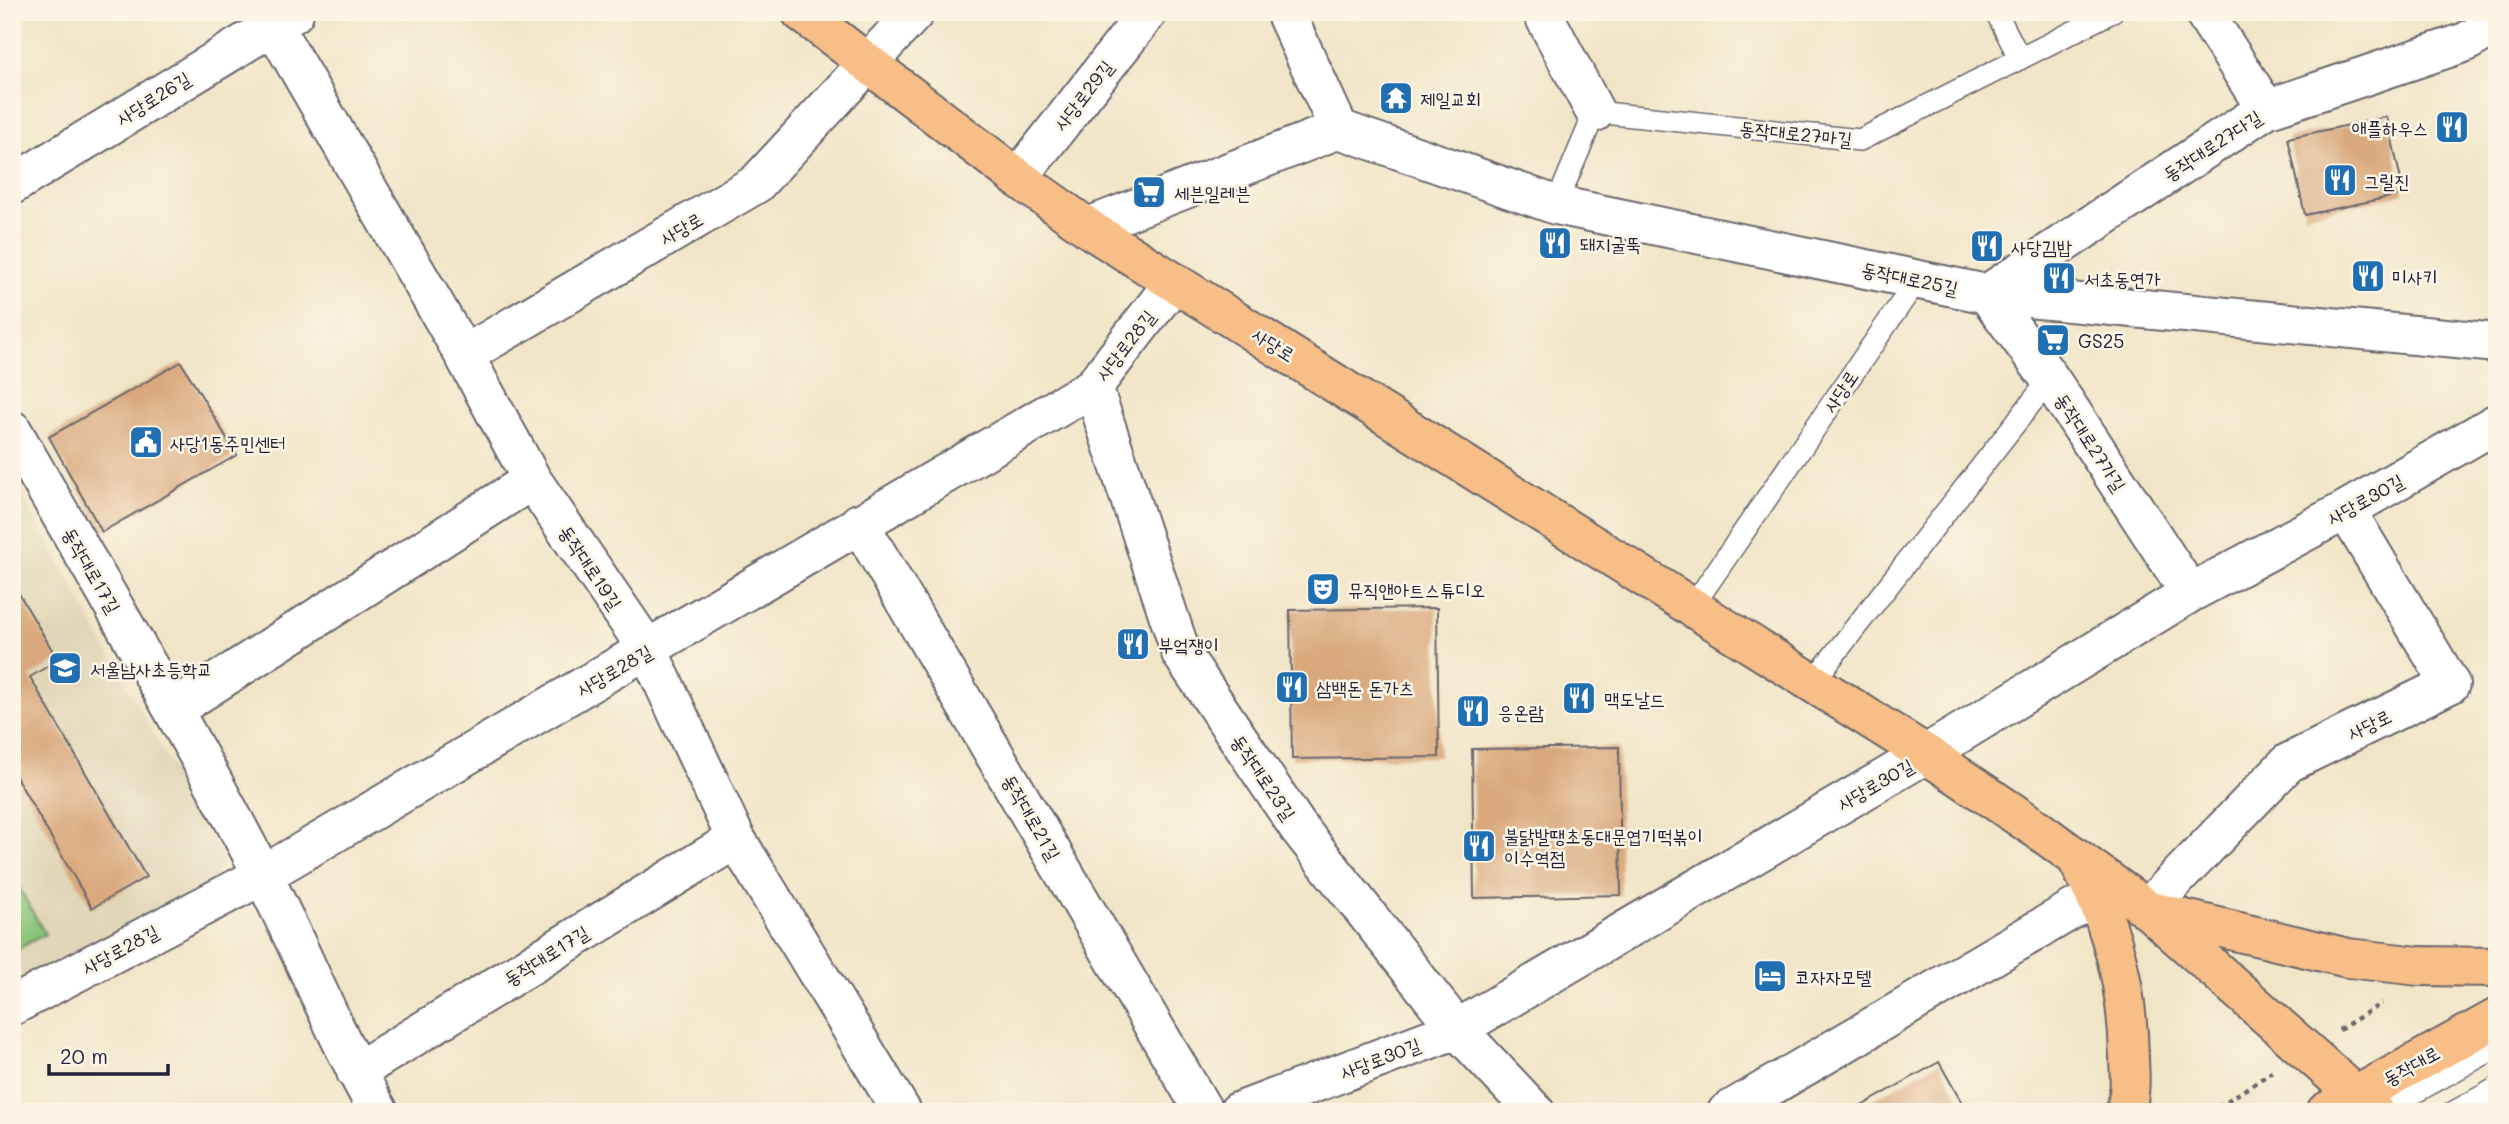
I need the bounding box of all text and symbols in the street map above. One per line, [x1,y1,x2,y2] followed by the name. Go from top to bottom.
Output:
[1048,55,1118,135] street label: 사당로29길
[111,65,195,131] street label: 사당로26길
[1377,79,1415,117] temple icon: 제일교회
[1420,86,1481,111] place label: 제일교회
[2158,104,2266,186] street label: 동작대로27다길
[2433,108,2471,146] restaurant icon: 애플하우스
[1739,115,1853,151] street label: 동작대로27마길
[2352,115,2428,140] place label: 애플하우스
[2321,161,2359,199] restaurant icon: 그릴진
[2364,168,2410,193] place label: 그릴진
[1130,173,1168,211] supermarket icon: 세븐일레븐
[1174,180,1250,205] place label: 세븐일레븐
[655,206,707,250] street label: 사당로
[1536,224,1574,262] restaurant icon: 돼지굴뚝
[1968,227,2006,265] restaurant icon: 사당김밥
[1580,231,1641,256] place label: 돼지굴뚝
[2011,234,2073,259] place label: 사당김밥
[1859,256,1961,300] street label: 동작대로25길
[2349,257,2387,295] restaurant icon: 미사키
[2040,259,2078,297] restaurant icon: 서초동연가
[2392,264,2438,289] place label: 미사키
[2084,266,2161,291] place label: 서초동연가
[1090,305,1160,385] street label: 사당로28길
[1248,321,1300,367] street label: 사당로
[2034,321,2072,359] supermarket icon: GS25
[2078,328,2124,353] place label: GS25
[1817,365,1863,417] street label: 사당로
[2050,388,2132,496] street label: 동작대로27가길
[127,423,165,461] public building icon: 사당1동주민센터
[170,430,286,455] place label: 사당1동주민센터
[2322,468,2408,530] street label: 사당로30길
[554,520,628,614] street label: 동작대로19길
[57,522,127,618] street label: 동작대로17길
[1304,570,1342,608] theatre icon: 뮤직앤아트스튜디오
[1348,577,1486,602] place label: 뮤직앤아트스튜디오
[1114,625,1152,663] restaurant icon: 부엌쟁이
[1158,632,1219,657] place label: 부엌쟁이
[572,638,656,702] street label: 사당로28길
[46,649,84,687] school or university icon: 서울남사초등학교
[90,656,212,681] place label: 서울남사초등학교
[1273,668,1311,706] restaurant icon: 삼백돈 돈가츠
[1316,675,1414,700] place label: 삼백돈 돈가츠
[1560,679,1598,717] restaurant icon: 맥도날드
[1604,686,1665,711] place label: 맥도날드
[1454,692,1492,730] restaurant icon: 응온람
[1498,699,1545,724] place label: 응온람
[2343,703,2395,745] street label: 사당로
[1226,729,1302,825] street label: 동작대로23길
[1832,752,1918,816] street label: 사당로30길
[997,769,1067,865] street label: 동작대로21길
[1504,823,1703,870] place label: 불닭발땡초동대문엽기떡볶이 이수역점
[1460,827,1498,865] restaurant icon: 불닭발땡초동대문엽기떡볶이 이수역점
[77,918,163,980] street label: 사당로28길
[499,919,593,991] street label: 동작대로17길
[1751,957,1789,995] hotel icon: 코자자모텔
[1795,964,1871,989] place label: 코자자모텔
[1336,1031,1424,1085] street label: 사당로30길
[49,1033,168,1077] scale bar
[2378,1039,2444,1091] street label: 동작대로
[60,1042,108,1069] text: 20 m

